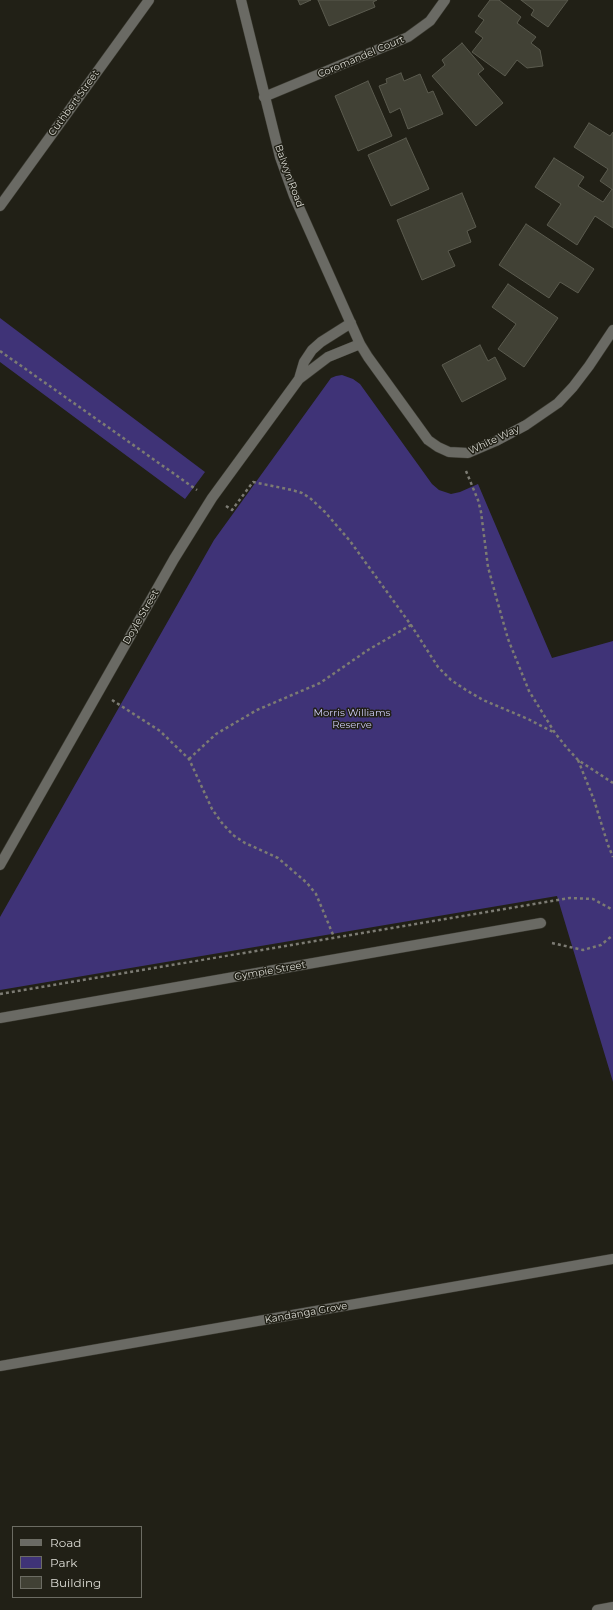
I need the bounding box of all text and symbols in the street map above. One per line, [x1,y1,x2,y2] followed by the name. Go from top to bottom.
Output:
[316,33,406,81] street label: Coromandel Court
[46,68,102,138] street label: Cuthbert Street
[272,143,306,209] street label: Balwyn Road
[467,423,521,457] street label: White Way
[120,587,162,647] street label: Doyle Street
[314,707,390,730] park label: Morris Williams Reserve
[233,959,307,983] street label: Gympie Street
[264,1300,348,1326] street label: Kandanga Grove
[12,1526,142,1598] legend
[50,1535,81,1550] text: Road
[50,1555,77,1570] text: Park
[50,1575,101,1590] text: Building

